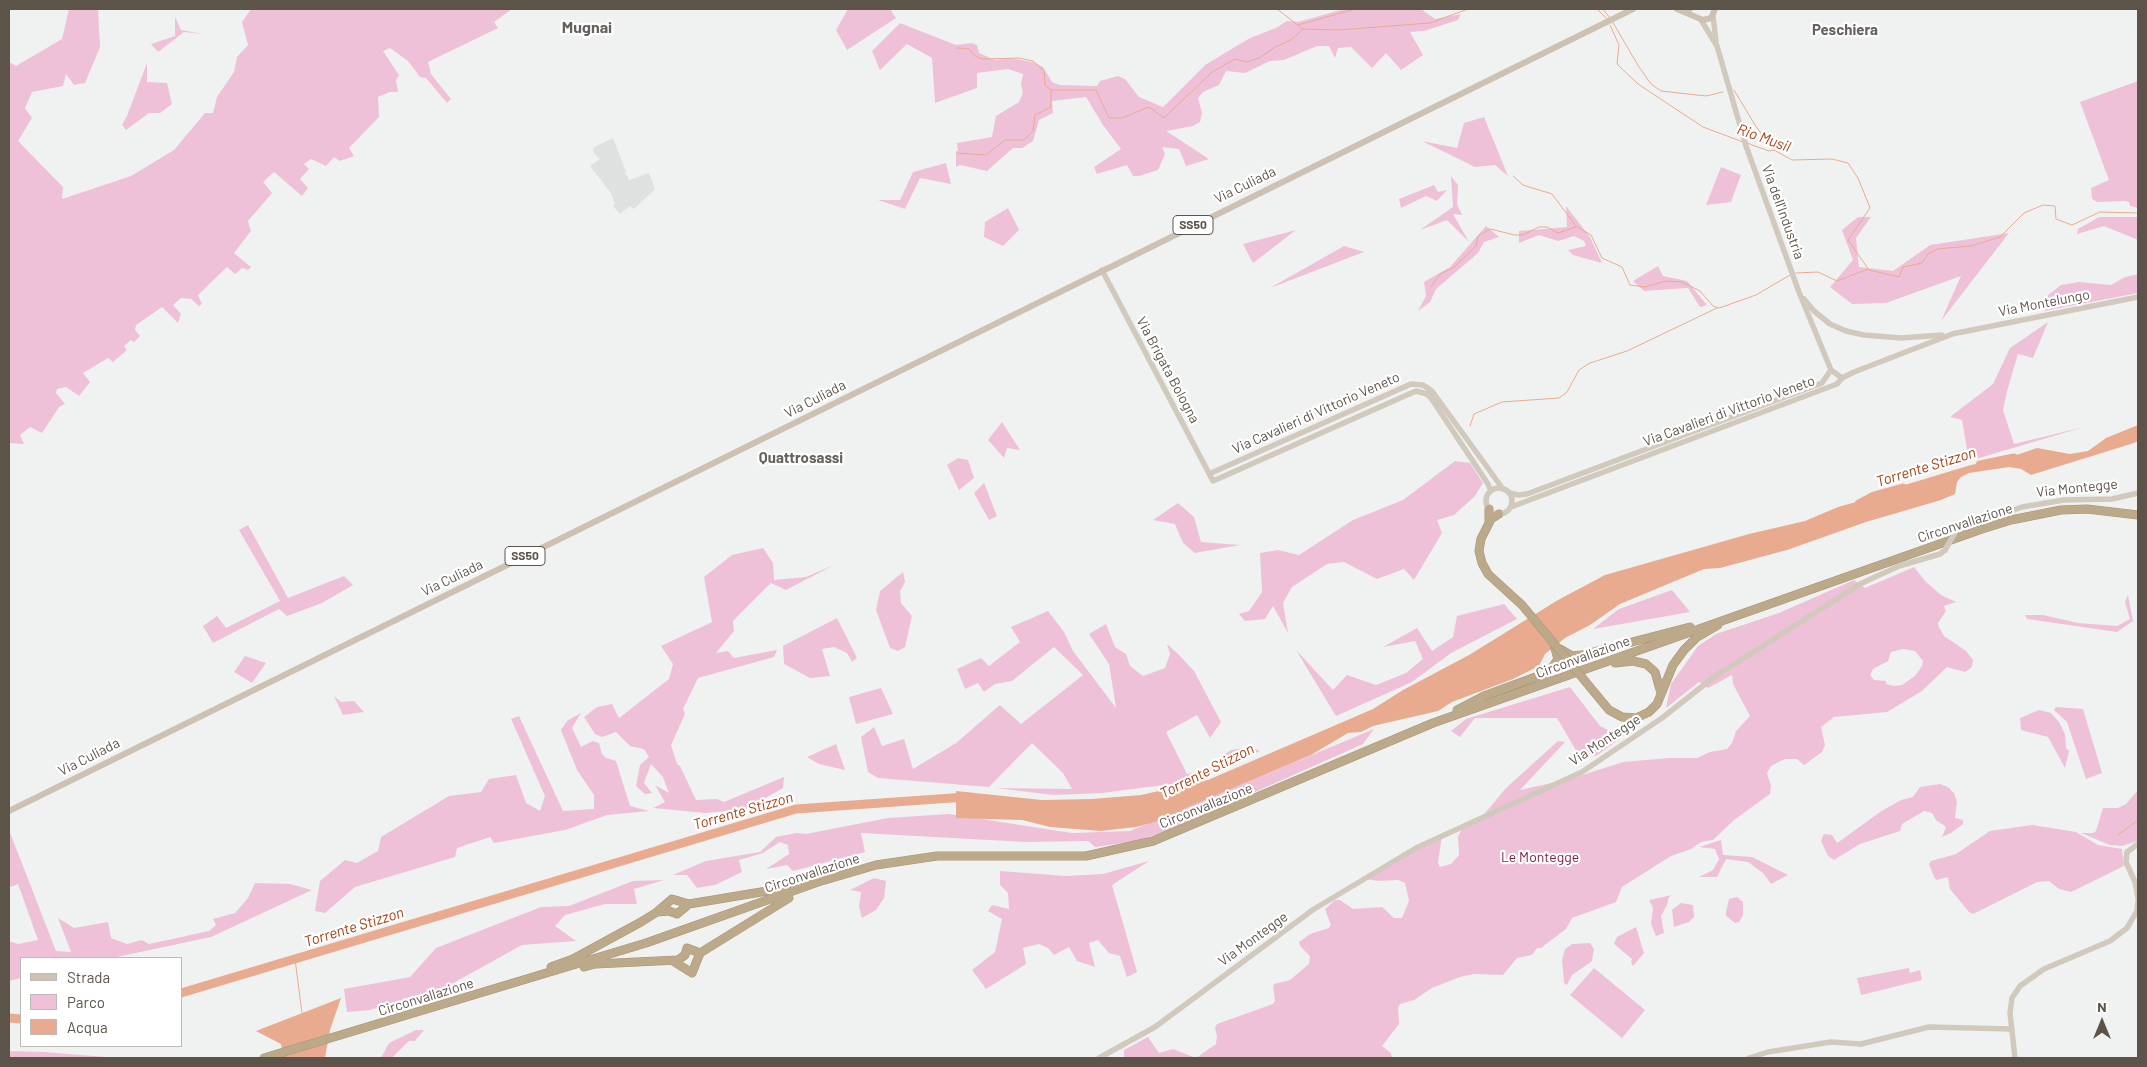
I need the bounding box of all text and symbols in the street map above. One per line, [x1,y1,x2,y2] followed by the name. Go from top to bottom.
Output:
[562,18,612,38] district label: Mugnai
[1812,21,1878,39] district label: Peschiera
[1735,120,1793,156] water label: Rio Musil
[1211,163,1279,207] street label: Via Culiada
[1758,163,1808,261] street label: Via dell'Industria
[1173,216,1213,234] road number: SS50
[1997,286,2091,320] street label: Via Montelungo
[1133,314,1203,426] street label: Via Brigata Bologna
[1230,368,1402,458] street label: Via Cavalieri di Vittorio Veneto
[1641,372,1817,450] street label: Via Cavalieri di Vittorio Veneto
[782,376,848,422] street label: Via Culiada
[1874,443,1978,491] water label: Torrente Stizzon
[759,449,843,467] district label: Quattrosassi
[2035,475,2119,501] street label: Via Montegge
[1915,500,2015,546] street label: Circonvallazione
[505,546,545,566] road number: SS50
[418,556,486,600] street label: Via Culiada
[1534,632,1632,682] street label: Circonvallazione
[1566,711,1644,769] street label: Via Montegge
[56,734,122,780] street label: Via Culiada
[1157,740,1257,802] water label: Torrente Stizzon
[1157,780,1255,832] street label: Circonvallazione
[691,788,795,834] water label: Torrente Stizzon
[1501,849,1579,865] park label: Le Montegge
[762,850,862,896] street label: Circonvallazione
[302,903,406,951] water label: Torrente Stizzon
[1215,908,1291,970] street label: Via Montegge
[20,957,182,1047] legend
[67,968,110,986] text: Strada
[376,974,476,1020] street label: Circonvallazione
[67,993,105,1011] text: Parco
[2077,997,2127,1047] north arrow
[2097,998,2107,1015] text: N
[67,1018,108,1036] text: Acqua

